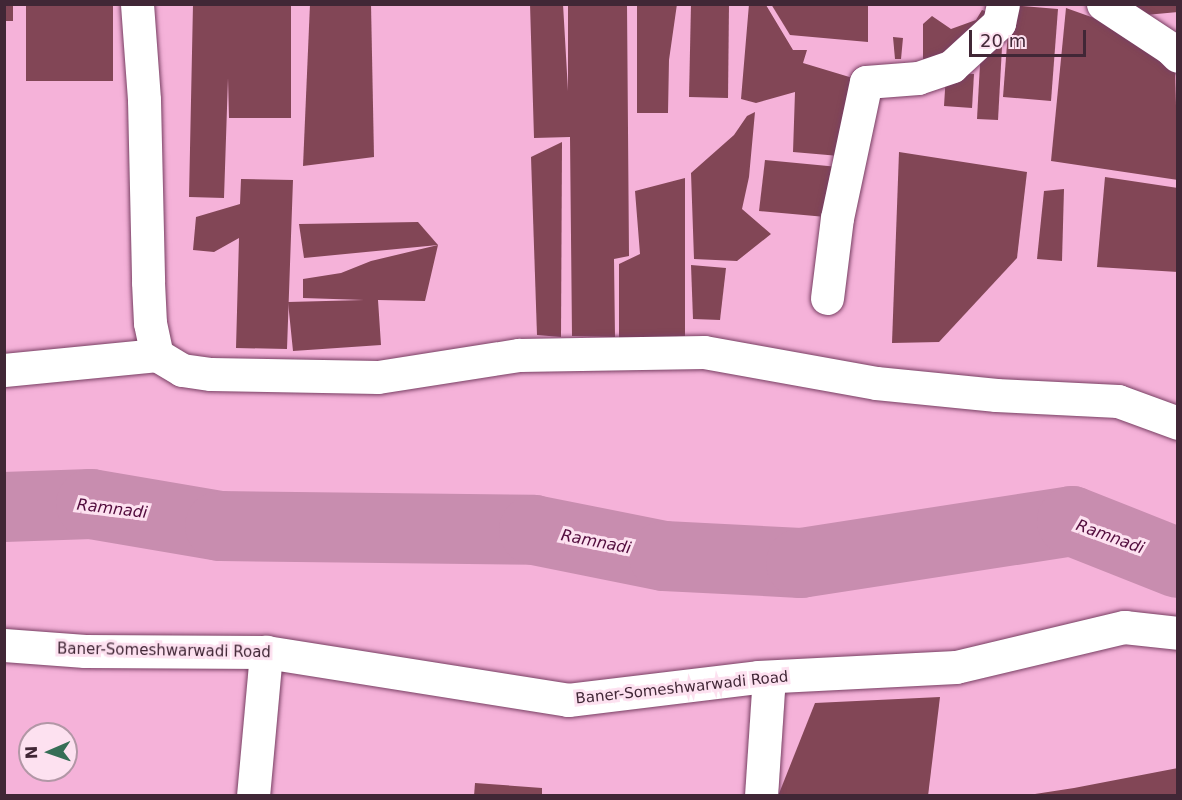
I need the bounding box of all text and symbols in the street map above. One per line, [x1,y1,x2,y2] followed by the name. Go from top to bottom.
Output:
[972,18,1089,56] scale bar
[980,30,1026,51] text: 20 m
[76,495,148,523] water label: Ramnadi
[1073,516,1147,558] water label: Ramnadi
[559,526,633,558] water label: Ramnadi
[57,640,271,662] street label: Baner-Someshwarwadi Road
[575,668,789,708] street label: Baner-Someshwarwadi Road
[18,722,78,782] north arrow
[22,746,41,760] text: N

